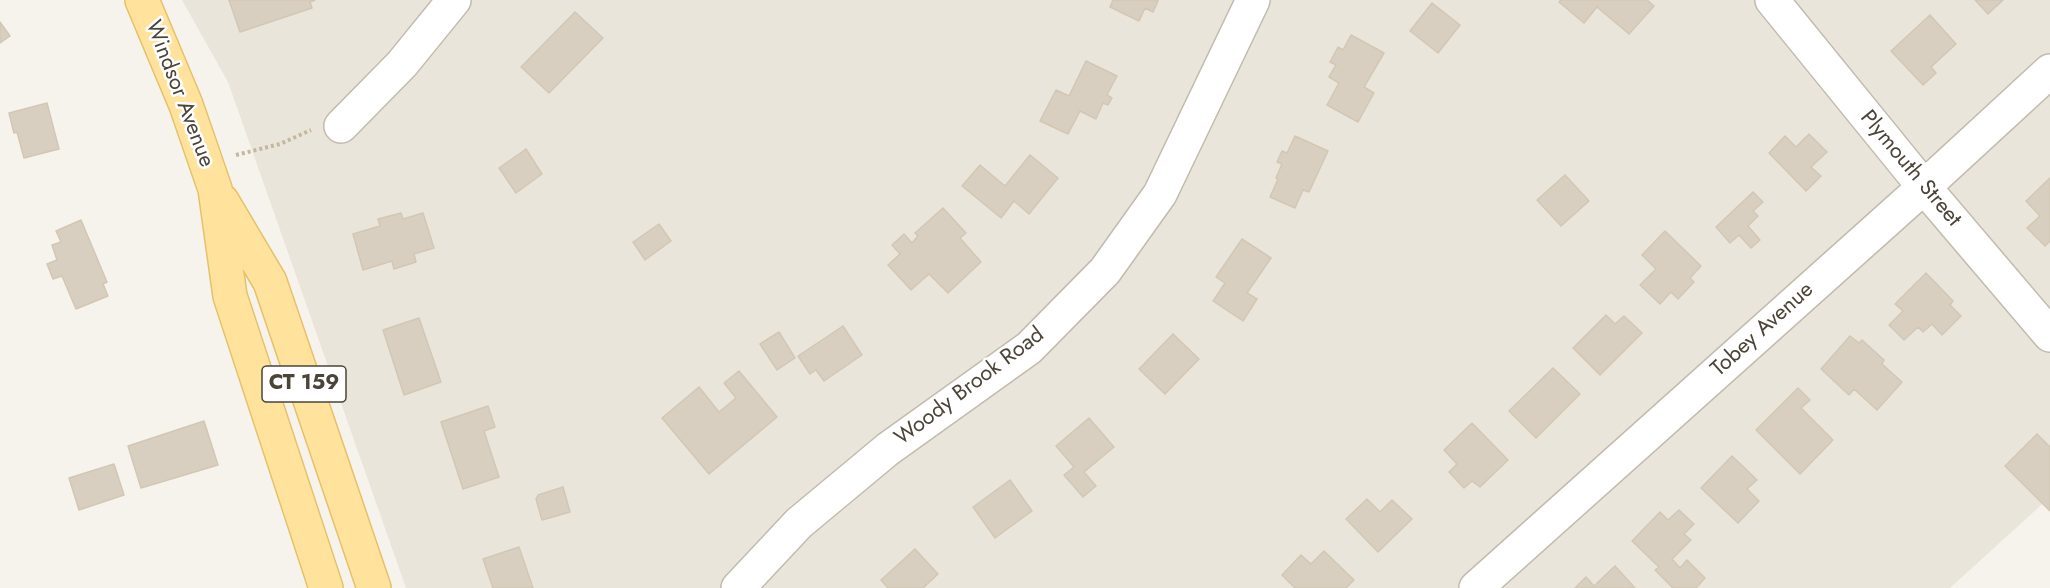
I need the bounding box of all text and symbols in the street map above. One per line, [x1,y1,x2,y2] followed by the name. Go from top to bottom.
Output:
[139,17,219,171] street label: Windsor Avenue
[1854,106,1966,232] street label: Plymouth Street
[1706,277,1820,383] street label: Tobey Avenue
[890,322,1050,452] street label: Woody Brook Road
[262,366,346,402] road number: CT 159

